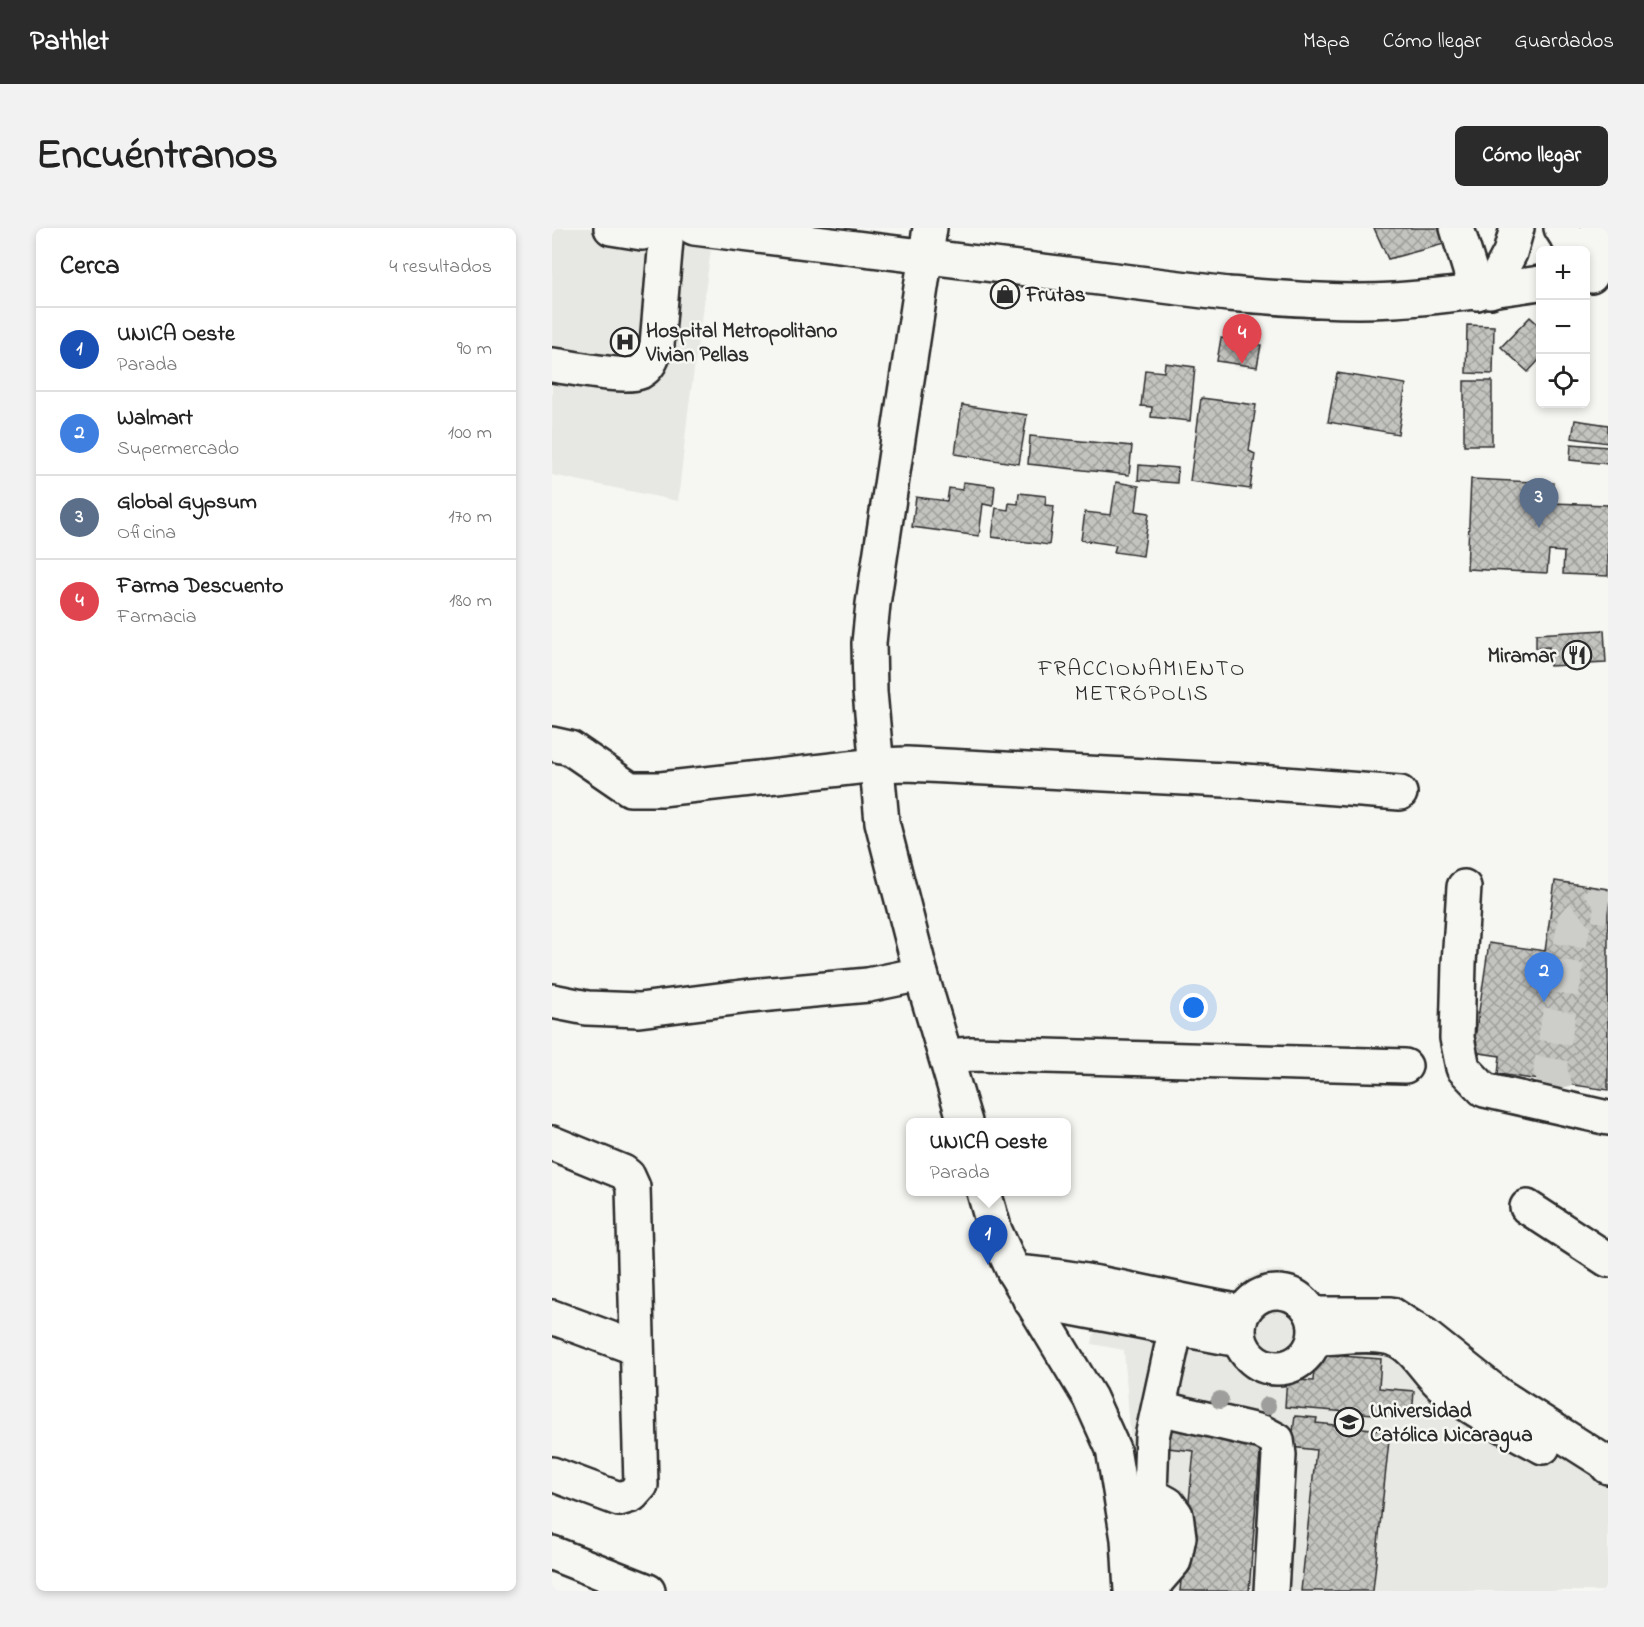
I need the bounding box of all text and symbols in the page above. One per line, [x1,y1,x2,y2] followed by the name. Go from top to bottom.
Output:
[30,22,109,63] text: Pathlet
[1303,27,1350,57] text: Mapa
[1383,27,1481,57] text: Cómo llegar
[1514,27,1614,57] text: Guardados
[36,126,278,187] text: Encuéntranos
[1455,126,1608,186] button: Cómo llegar
[1536,246,1590,408] map controls
[1536,246,1590,300] button: +
[60,248,120,286] text: Cerca
[389,253,492,282] text: 4 resultados
[989,278,1021,310] shop icon: Frutas
[1025,281,1086,311] place label: Frutas
[1536,300,1590,354] button: −
[1222,314,1262,364] pin: 4
[645,317,838,371] place label: Hospital Metropolitano Vivian Pellas
[117,319,235,351] text: UNICA Oeste
[609,326,641,358] hospital icon: Hospital Metropolitano Vivian Pellas
[76,335,83,364] text: 1
[457,335,492,364] text: 90 m
[117,351,177,380] text: Parada
[1536,354,1590,408] button: locate
[117,403,193,435] text: Walmart
[75,419,84,448] text: 2
[448,419,492,448] text: 100 m
[117,435,239,464] text: Supermercado
[1520,478,1558,528] pin: 3
[117,487,257,519] text: Global Gypsum
[75,503,84,532] text: 3
[448,503,492,532] text: 170 m
[117,519,176,548] text: Oficina
[117,571,283,603] text: Farma Descuento
[75,587,84,616] text: 4
[449,587,492,616] text: 180 m
[117,603,197,632] text: Farmacia
[1561,639,1593,671] restaurant icon: Miramar
[1487,642,1556,672] place label: Miramar
[1037,654,1246,711] district label: FRACCIONAMIENTO METRÓPOLIS
[1524,952,1564,1002] pin: 2
[1179,993,1208,1022] your location
[906,1118,1071,1196] popup
[930,1127,1047,1159] text: UNICA Oeste
[930,1159,990,1188] text: Parada
[968,1216,1008,1265] pin: 1
[1370,1397,1533,1453] place label: Universidad Católica Nicaragua
[1333,1406,1365,1438] school or university icon: Universidad Católica Nicaragua

